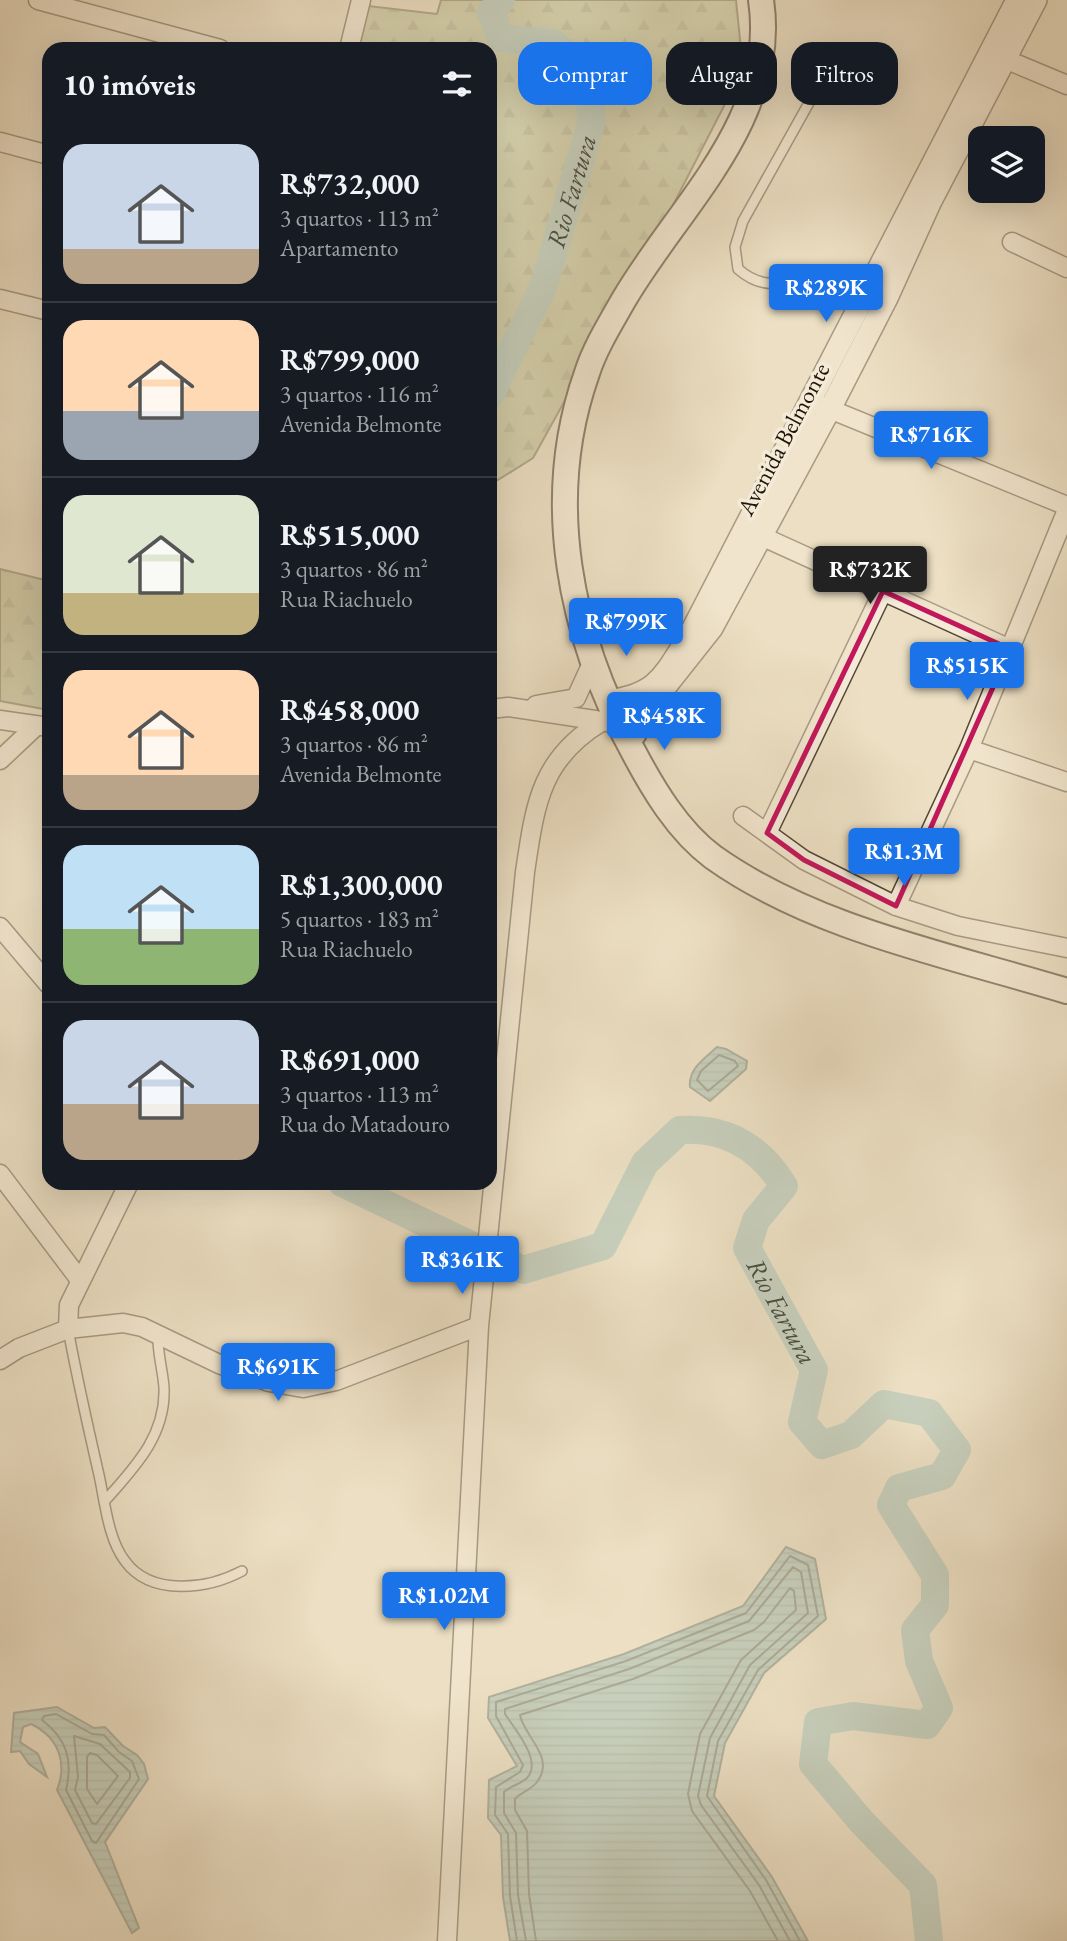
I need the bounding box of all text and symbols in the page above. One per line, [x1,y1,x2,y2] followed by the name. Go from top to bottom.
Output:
[518,42,652,105] chip: Comprar
[666,42,777,105] chip: Alugar
[791,42,898,105] chip: Filtros
[63,65,196,104] text: 10 imóveis
[438,65,476,103] icon: filters
[968,126,1045,203] map controls
[968,126,1045,203] button: layers
[538,131,604,252] water label: Rio Fartura
[280,164,419,203] text: R$732,000
[119,172,203,256] icon: home
[280,203,439,233] text: 3 quartos · 113 m²
[280,233,398,263] text: Apartamento
[769,264,883,324] pin: R$289K
[785,272,867,302] text: R$289K
[280,340,419,379] text: R$799,000
[119,348,203,432] icon: home
[729,357,836,522] street label: Avenida Belmonte
[280,379,439,409] text: 3 quartos · 116 m²
[280,409,442,439] text: Avenida Belmonte
[874,412,988,471] pin: R$716K
[890,419,972,449] text: R$716K
[280,515,419,554] text: R$515,000
[119,523,203,607] icon: home
[813,546,927,606] pin: R$732K
[280,554,428,584] text: 3 quartos · 86 m²
[829,554,911,584] text: R$732K
[280,584,413,614] text: Rua Riachuelo
[569,598,683,658] pin: R$799K
[585,606,667,636] text: R$799K
[910,642,1024,702] pin: R$515K
[926,650,1008,680] text: R$515K
[280,690,419,729] text: R$458,000
[607,692,721,752] pin: R$458K
[119,698,203,782] icon: home
[623,700,705,730] text: R$458K
[280,729,428,759] text: 3 quartos · 86 m²
[280,759,442,789] text: Avenida Belmonte
[847,828,961,888] pin: R$1.3M
[864,836,944,866] text: R$1.3M
[280,865,443,904] text: R$1,300,000
[119,873,203,957] icon: home
[280,904,439,934] text: 5 quartos · 183 m²
[280,934,413,964] text: Rua Riachuelo
[280,1040,419,1079] text: R$691,000
[119,1048,203,1132] icon: home
[280,1079,439,1109] text: 3 quartos · 113 m²
[280,1109,450,1139] text: Rua do Matadouro
[405,1236,519,1296] pin: R$361K
[421,1244,503,1274] text: R$361K
[739,1252,825,1371] water label: Rio Fartura
[221,1344,335,1403] pin: R$691K
[237,1351,319,1381] text: R$691K
[379,1572,509,1632] pin: R$1.02M
[398,1580,490,1610] text: R$1.02M

